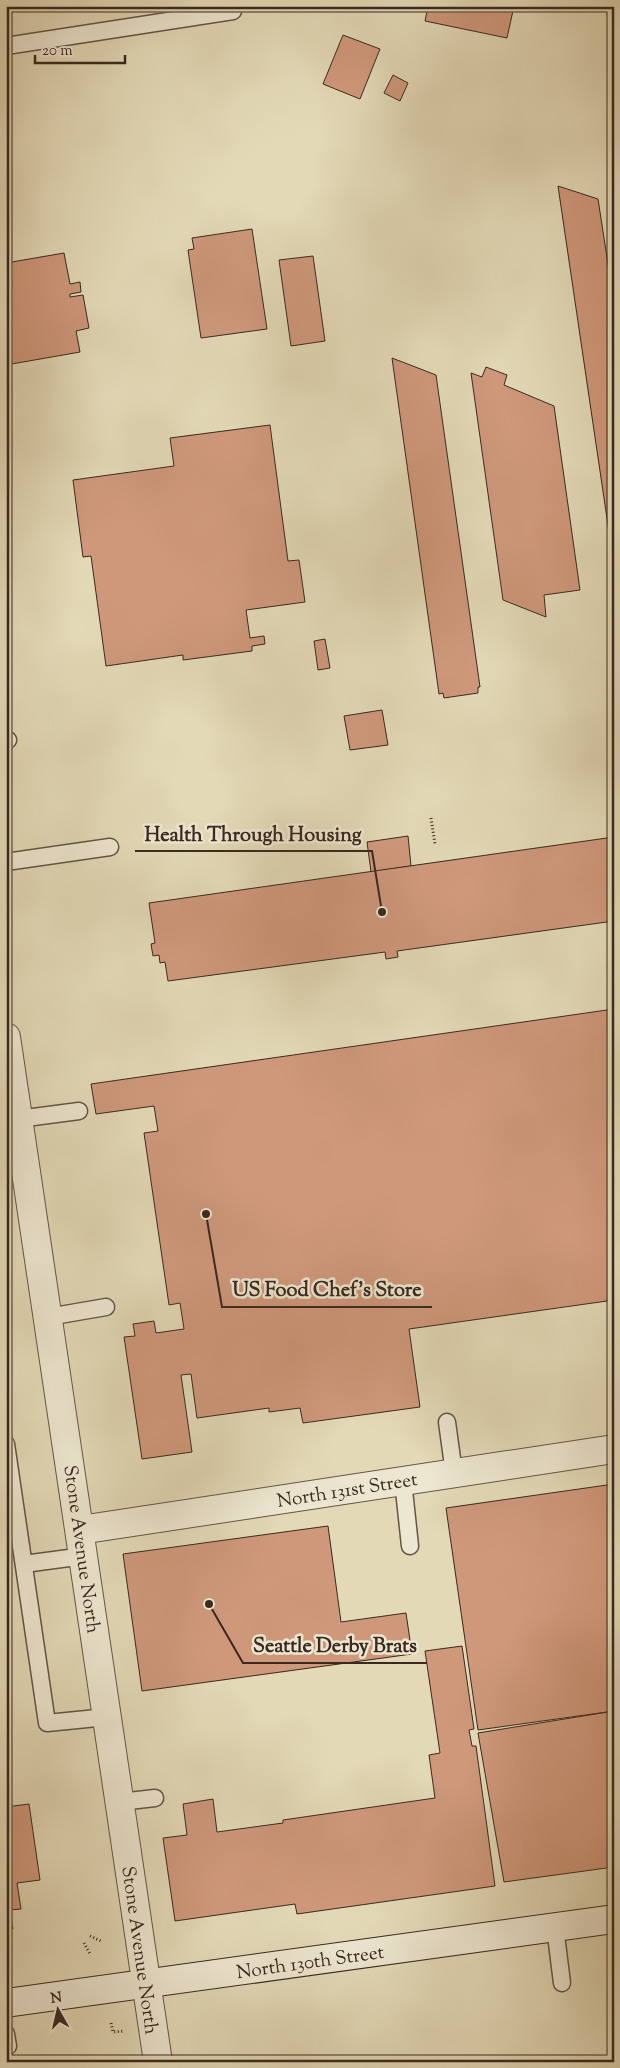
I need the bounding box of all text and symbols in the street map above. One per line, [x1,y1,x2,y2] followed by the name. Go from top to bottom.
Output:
[35,32,125,64] scale bar
[42,41,73,62] text: 20 m
[135,816,372,851] callout: Health Through Housing
[144,822,362,851] text: Health Through Housing
[222,1272,432,1307] callout: US Food Chef's Store
[232,1277,422,1306] text: US Food Chef's Store
[55,1463,106,1635] street label: Stone Avenue North
[275,1467,420,1516] street label: North 131st Street
[243,1628,427,1663] callout: Seattle Derby Brats
[253,1633,417,1662] text: Seattle Derby Brats
[113,1864,164,2036] street label: Stone Avenue North
[235,1940,386,1987] street label: North 130th Street
[32,1986,82,2036] north arrow
[50,1988,63,2010] text: N

